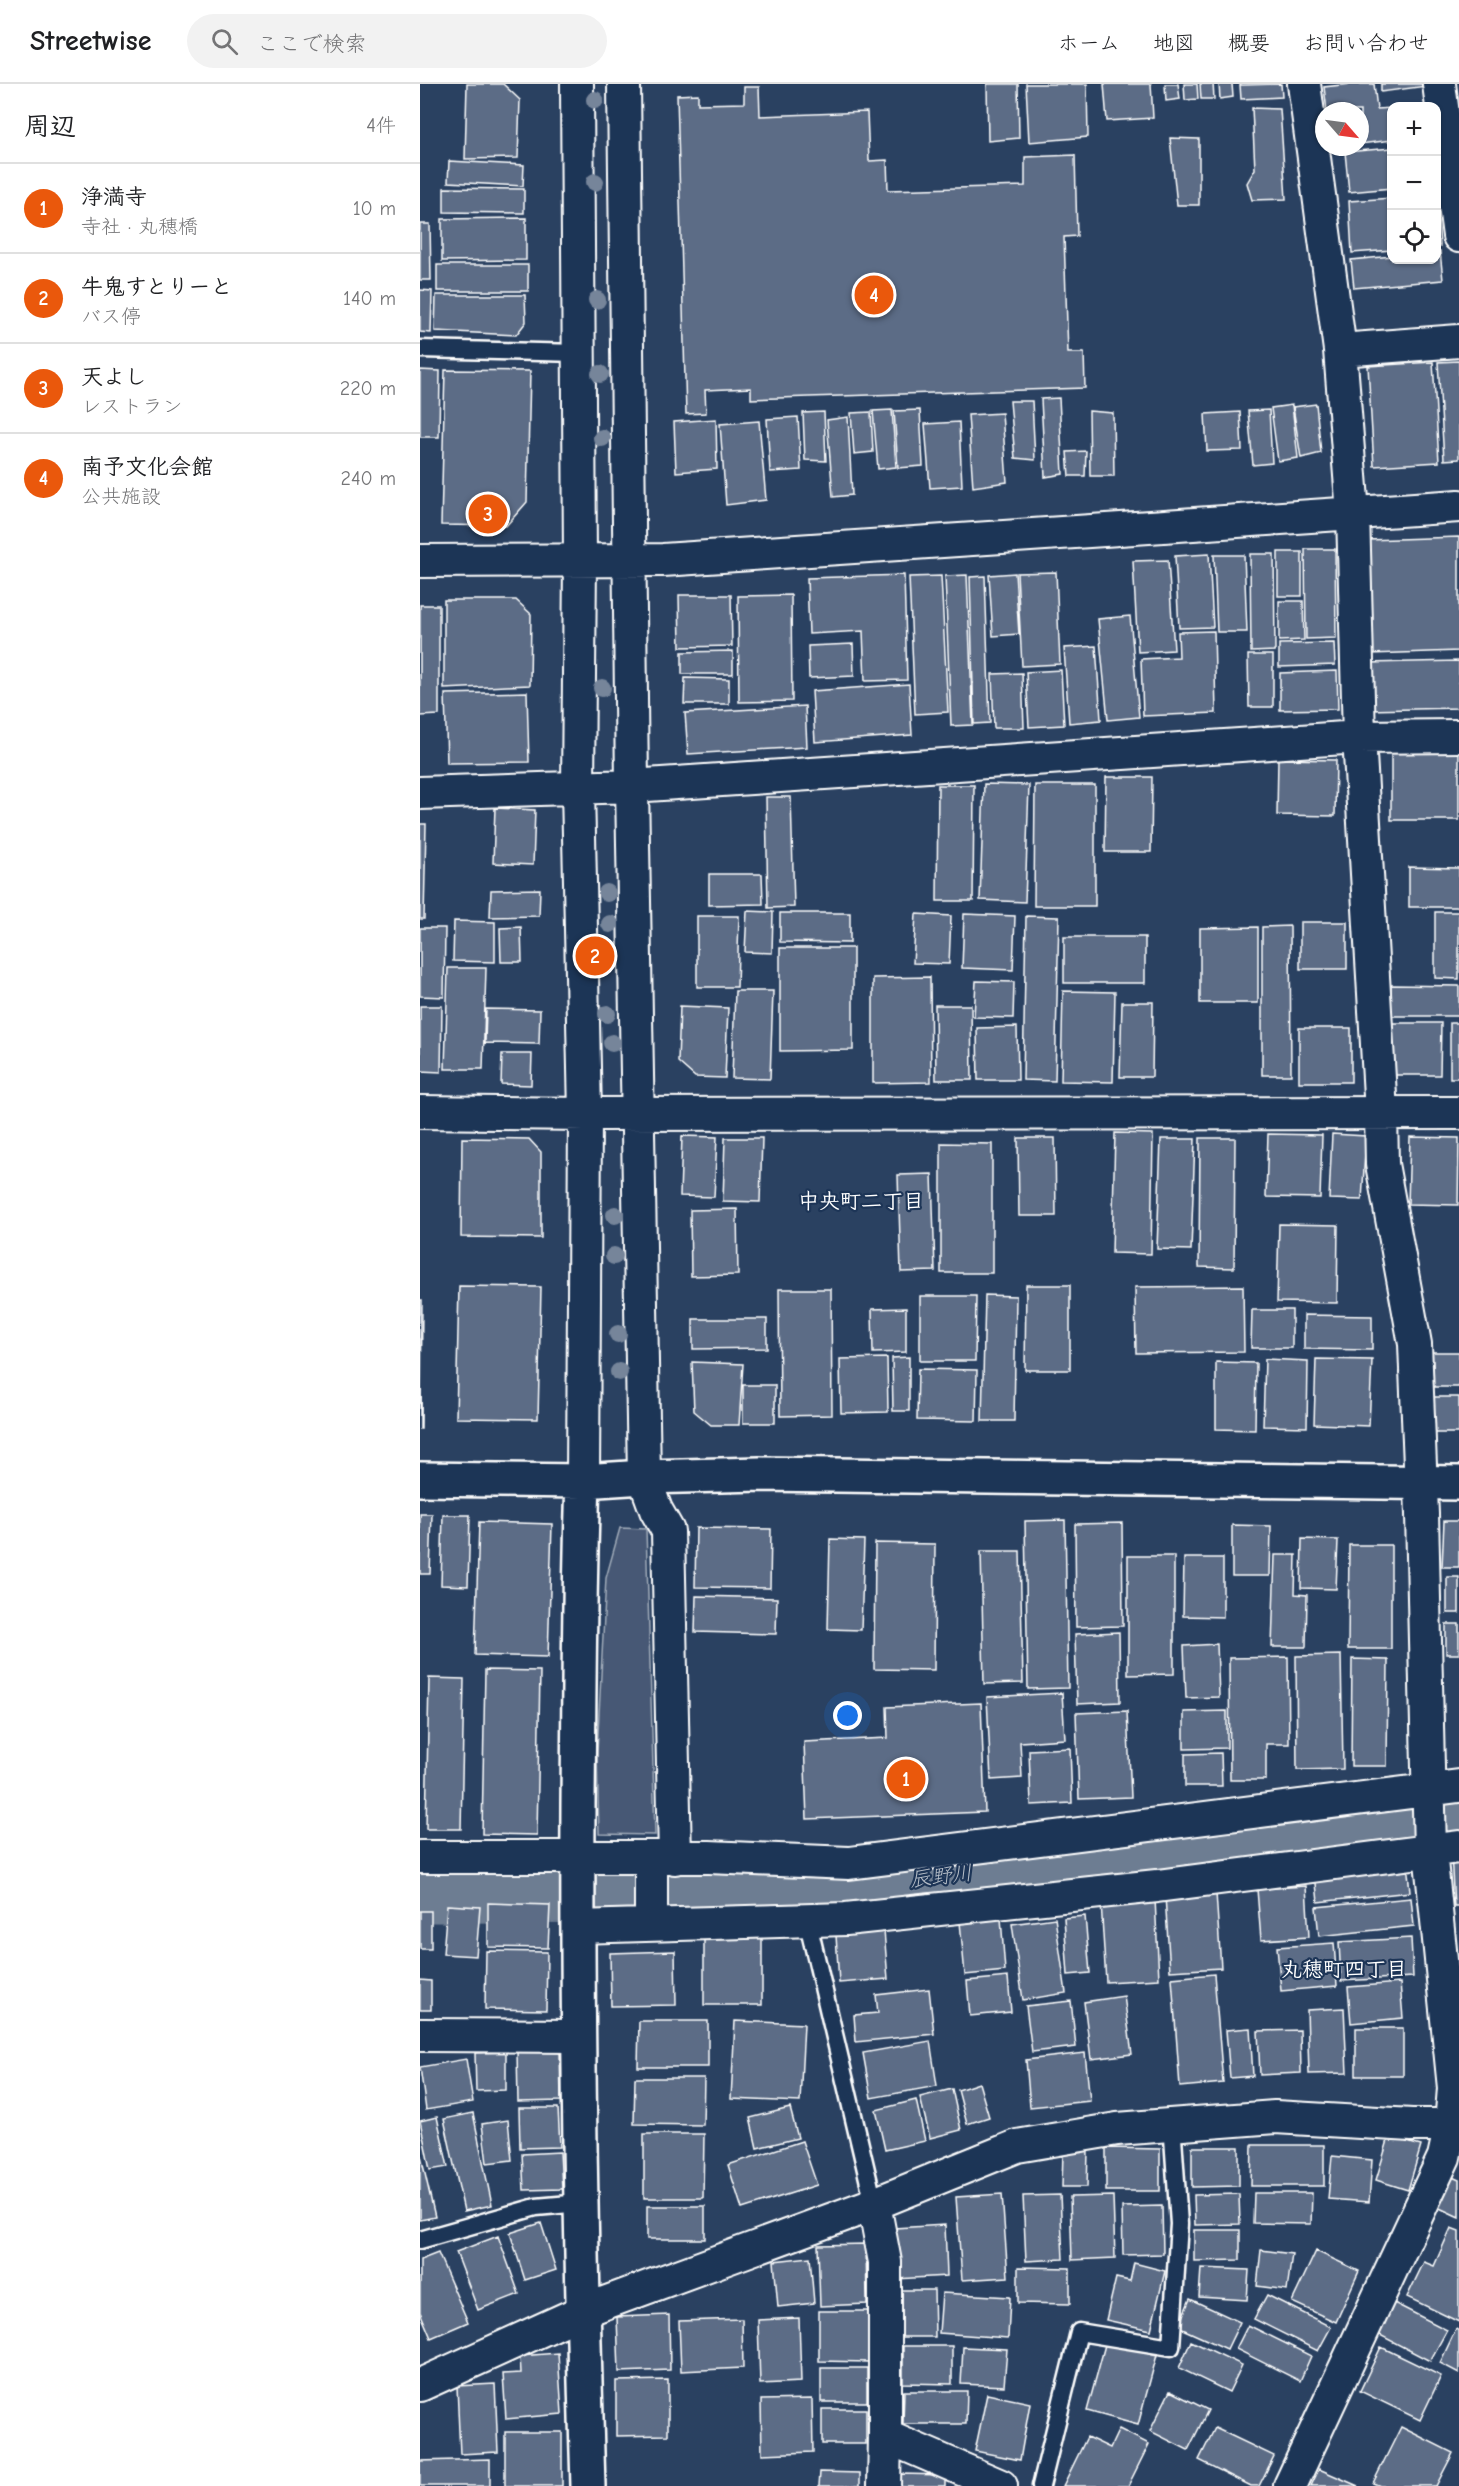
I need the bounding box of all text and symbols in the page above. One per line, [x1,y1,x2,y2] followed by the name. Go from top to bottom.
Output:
[187,14,607,68] search box
[30,25,151,57] text: Streetwise
[208,25,241,58] icon: search
[256,31,366,57] text: ここで検索
[1058,31,1120,55] text: ホーム
[1153,31,1195,55] text: 地図
[1228,31,1270,55] text: 概要
[1303,31,1429,55] text: お問い合わせ
[1315,102,1369,156] north arrow
[1387,102,1441,264] map controls
[1387,102,1441,156] button: +
[24,112,76,142] text: 周辺
[366,114,396,137] text: 4件
[1387,156,1441,210] button: −
[81,184,147,210] text: 浄満寺
[40,197,47,220] text: 1
[353,197,396,220] text: 10 m
[1387,210,1441,264] button: locate
[81,215,198,238] text: 寺社 · 丸穂橋
[854,272,894,318] pin: 4
[81,274,232,300] text: 牛鬼すとりーと
[39,287,48,310] text: 2
[343,287,396,310] text: 140 m
[81,305,141,328] text: バス停
[81,364,147,390] text: 天よし
[39,377,48,400] text: 3
[340,377,396,400] text: 220 m
[81,395,183,418] text: レストラン
[81,454,213,480] text: 南予文化会館
[39,467,48,490] text: 4
[341,467,396,490] text: 240 m
[81,485,161,508] text: 公共施設
[468,492,508,536] pin: 3
[576,934,615,978] pin: 2
[798,1189,924,1213] district label: 中央町二丁目
[833,1701,862,1730] your location
[886,1756,926,1802] pin: 1
[908,1860,974,1892] water label: 辰野川
[1281,1957,1407,1981] district label: 丸穂町四丁目

